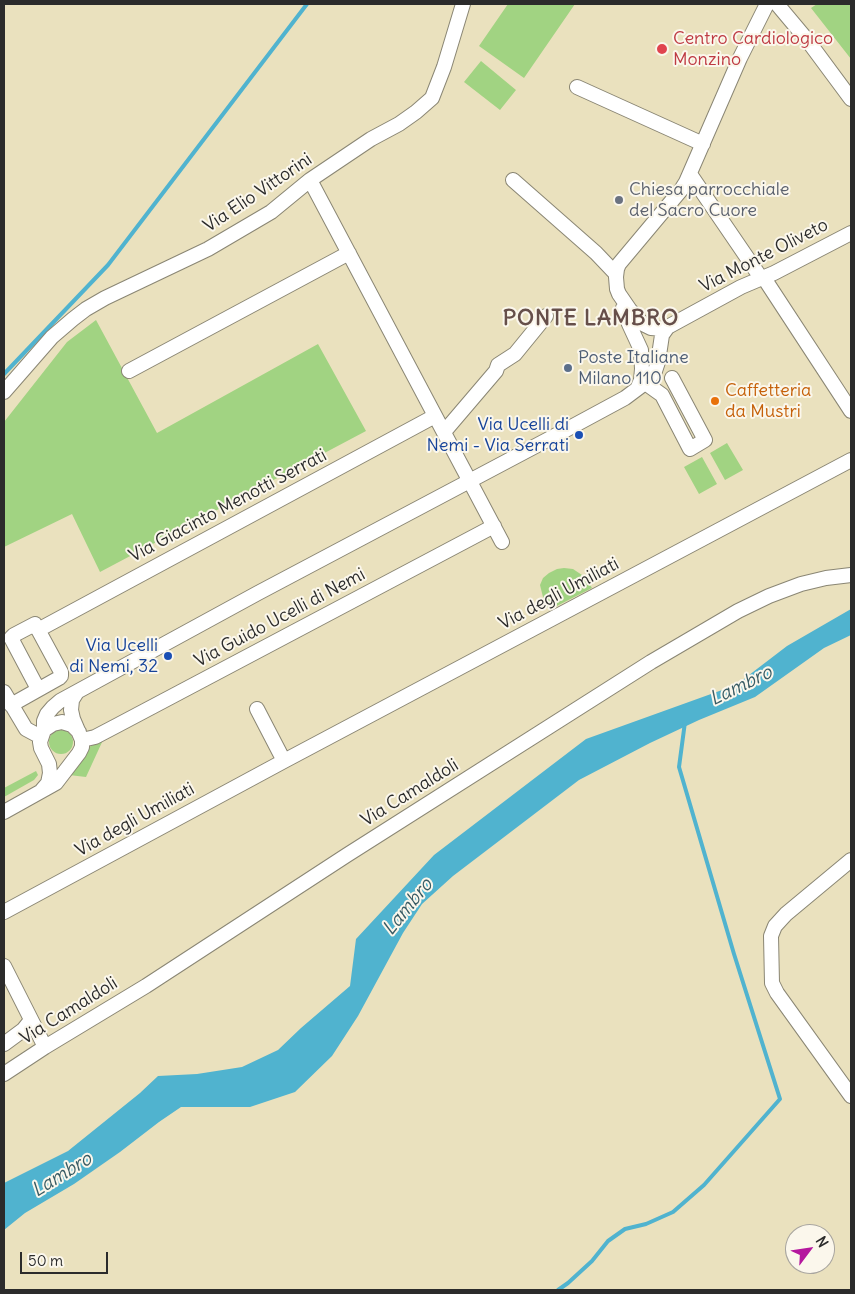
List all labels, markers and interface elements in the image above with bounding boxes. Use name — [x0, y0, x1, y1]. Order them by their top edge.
place label: Centro Cardiologico Monzino — [673, 28, 833, 70]
marker: Centro Cardiologico Monzino — [655, 42, 669, 56]
street label: Via Elio Vittorini — [200, 149, 316, 237]
place label: Chiesa parrocchiale del Sacro Cuore — [629, 179, 789, 222]
marker: Chiesa parrocchiale del Sacro Cuore — [613, 194, 625, 206]
street label: Via Monte Oliveto — [696, 214, 832, 298]
district label: PONTE LAMBRO — [501, 306, 681, 332]
place label: Poste Italiane Milano 110 — [578, 347, 689, 389]
marker: Poste Italiane Milano 110 — [562, 362, 574, 374]
place label: Caffetteria da Mustri — [725, 380, 811, 422]
marker: Caffetteria da Mustri — [709, 395, 721, 407]
place label: Via Ucelli di Nemi - Via Serrati — [426, 414, 569, 456]
marker: Via Ucelli di Nemi - Via Serrati — [573, 429, 585, 441]
street label: Via Giacinto Menotti Serrati — [126, 445, 330, 567]
street label: Via degli Umiliati — [495, 553, 623, 635]
street label: Via Guido Ucelli di Nemi — [191, 564, 369, 672]
place label: Via Ucelli di Nemi, 32 — [69, 635, 158, 678]
marker: Via Ucelli di Nemi, 32 — [162, 650, 174, 662]
water label: Lambro — [706, 661, 776, 711]
street label: Via Camaldoli — [357, 755, 463, 831]
street label: Via degli Umiliati — [72, 778, 198, 862]
water label: Lambro — [378, 874, 438, 940]
street label: Via Camaldoli — [16, 973, 122, 1049]
water label: Lambro — [28, 1148, 96, 1202]
north arrow — [785, 1224, 835, 1274]
text: N — [812, 1233, 832, 1251]
scale bar — [22, 1242, 110, 1274]
text: 50 m — [28, 1251, 63, 1270]

